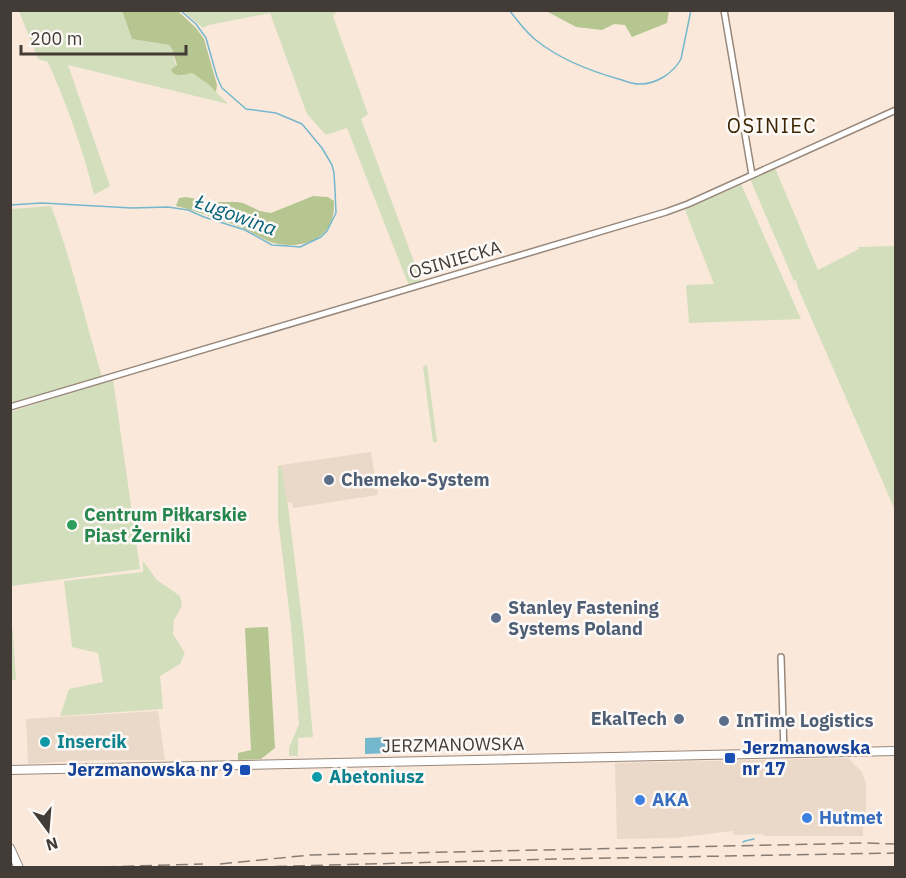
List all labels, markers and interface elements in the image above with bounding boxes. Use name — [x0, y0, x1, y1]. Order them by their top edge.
scale bar — [21, 18, 186, 56]
text: 200 m — [30, 27, 82, 50]
district label: OSINIEC — [727, 112, 817, 139]
water label: Ługowina — [191, 187, 281, 242]
street label: OSINIECKA — [406, 235, 504, 284]
place label: Chemeko-System — [341, 468, 490, 491]
marker: Chemeko-System — [322, 473, 336, 487]
place label: Centrum Piłkarskie Piast Żerniki — [84, 503, 247, 547]
marker: Centrum Piłkarskie Piast Żerniki — [65, 518, 79, 532]
place label: Stanley Fastening Systems Poland — [508, 596, 659, 640]
marker: Stanley Fastening Systems Poland — [489, 611, 503, 625]
place label: EkalTech — [591, 707, 667, 730]
place label: InTime Logistics — [736, 709, 874, 732]
marker: EkalTech — [672, 712, 686, 726]
marker: InTime Logistics — [717, 714, 731, 728]
place label: Insercik — [57, 730, 127, 753]
street label: JERZMANOWSKA — [381, 732, 525, 757]
marker: Insercik — [38, 735, 52, 749]
place label: Jerzmanowska nr 17 — [742, 736, 871, 780]
marker: Jerzmanowska nr 17 — [723, 751, 737, 765]
place label: Jerzmanowska nr 9 — [67, 758, 233, 781]
marker: Jerzmanowska nr 9 — [238, 763, 252, 777]
place label: Abetoniusz — [329, 765, 424, 788]
marker: Abetoniusz — [310, 770, 324, 784]
place label: AKA — [652, 788, 689, 811]
marker: AKA — [633, 793, 647, 807]
north arrow — [18, 800, 78, 860]
place label: Hutmet — [819, 806, 883, 829]
marker: Hutmet — [800, 811, 814, 825]
text: N — [44, 833, 60, 856]

